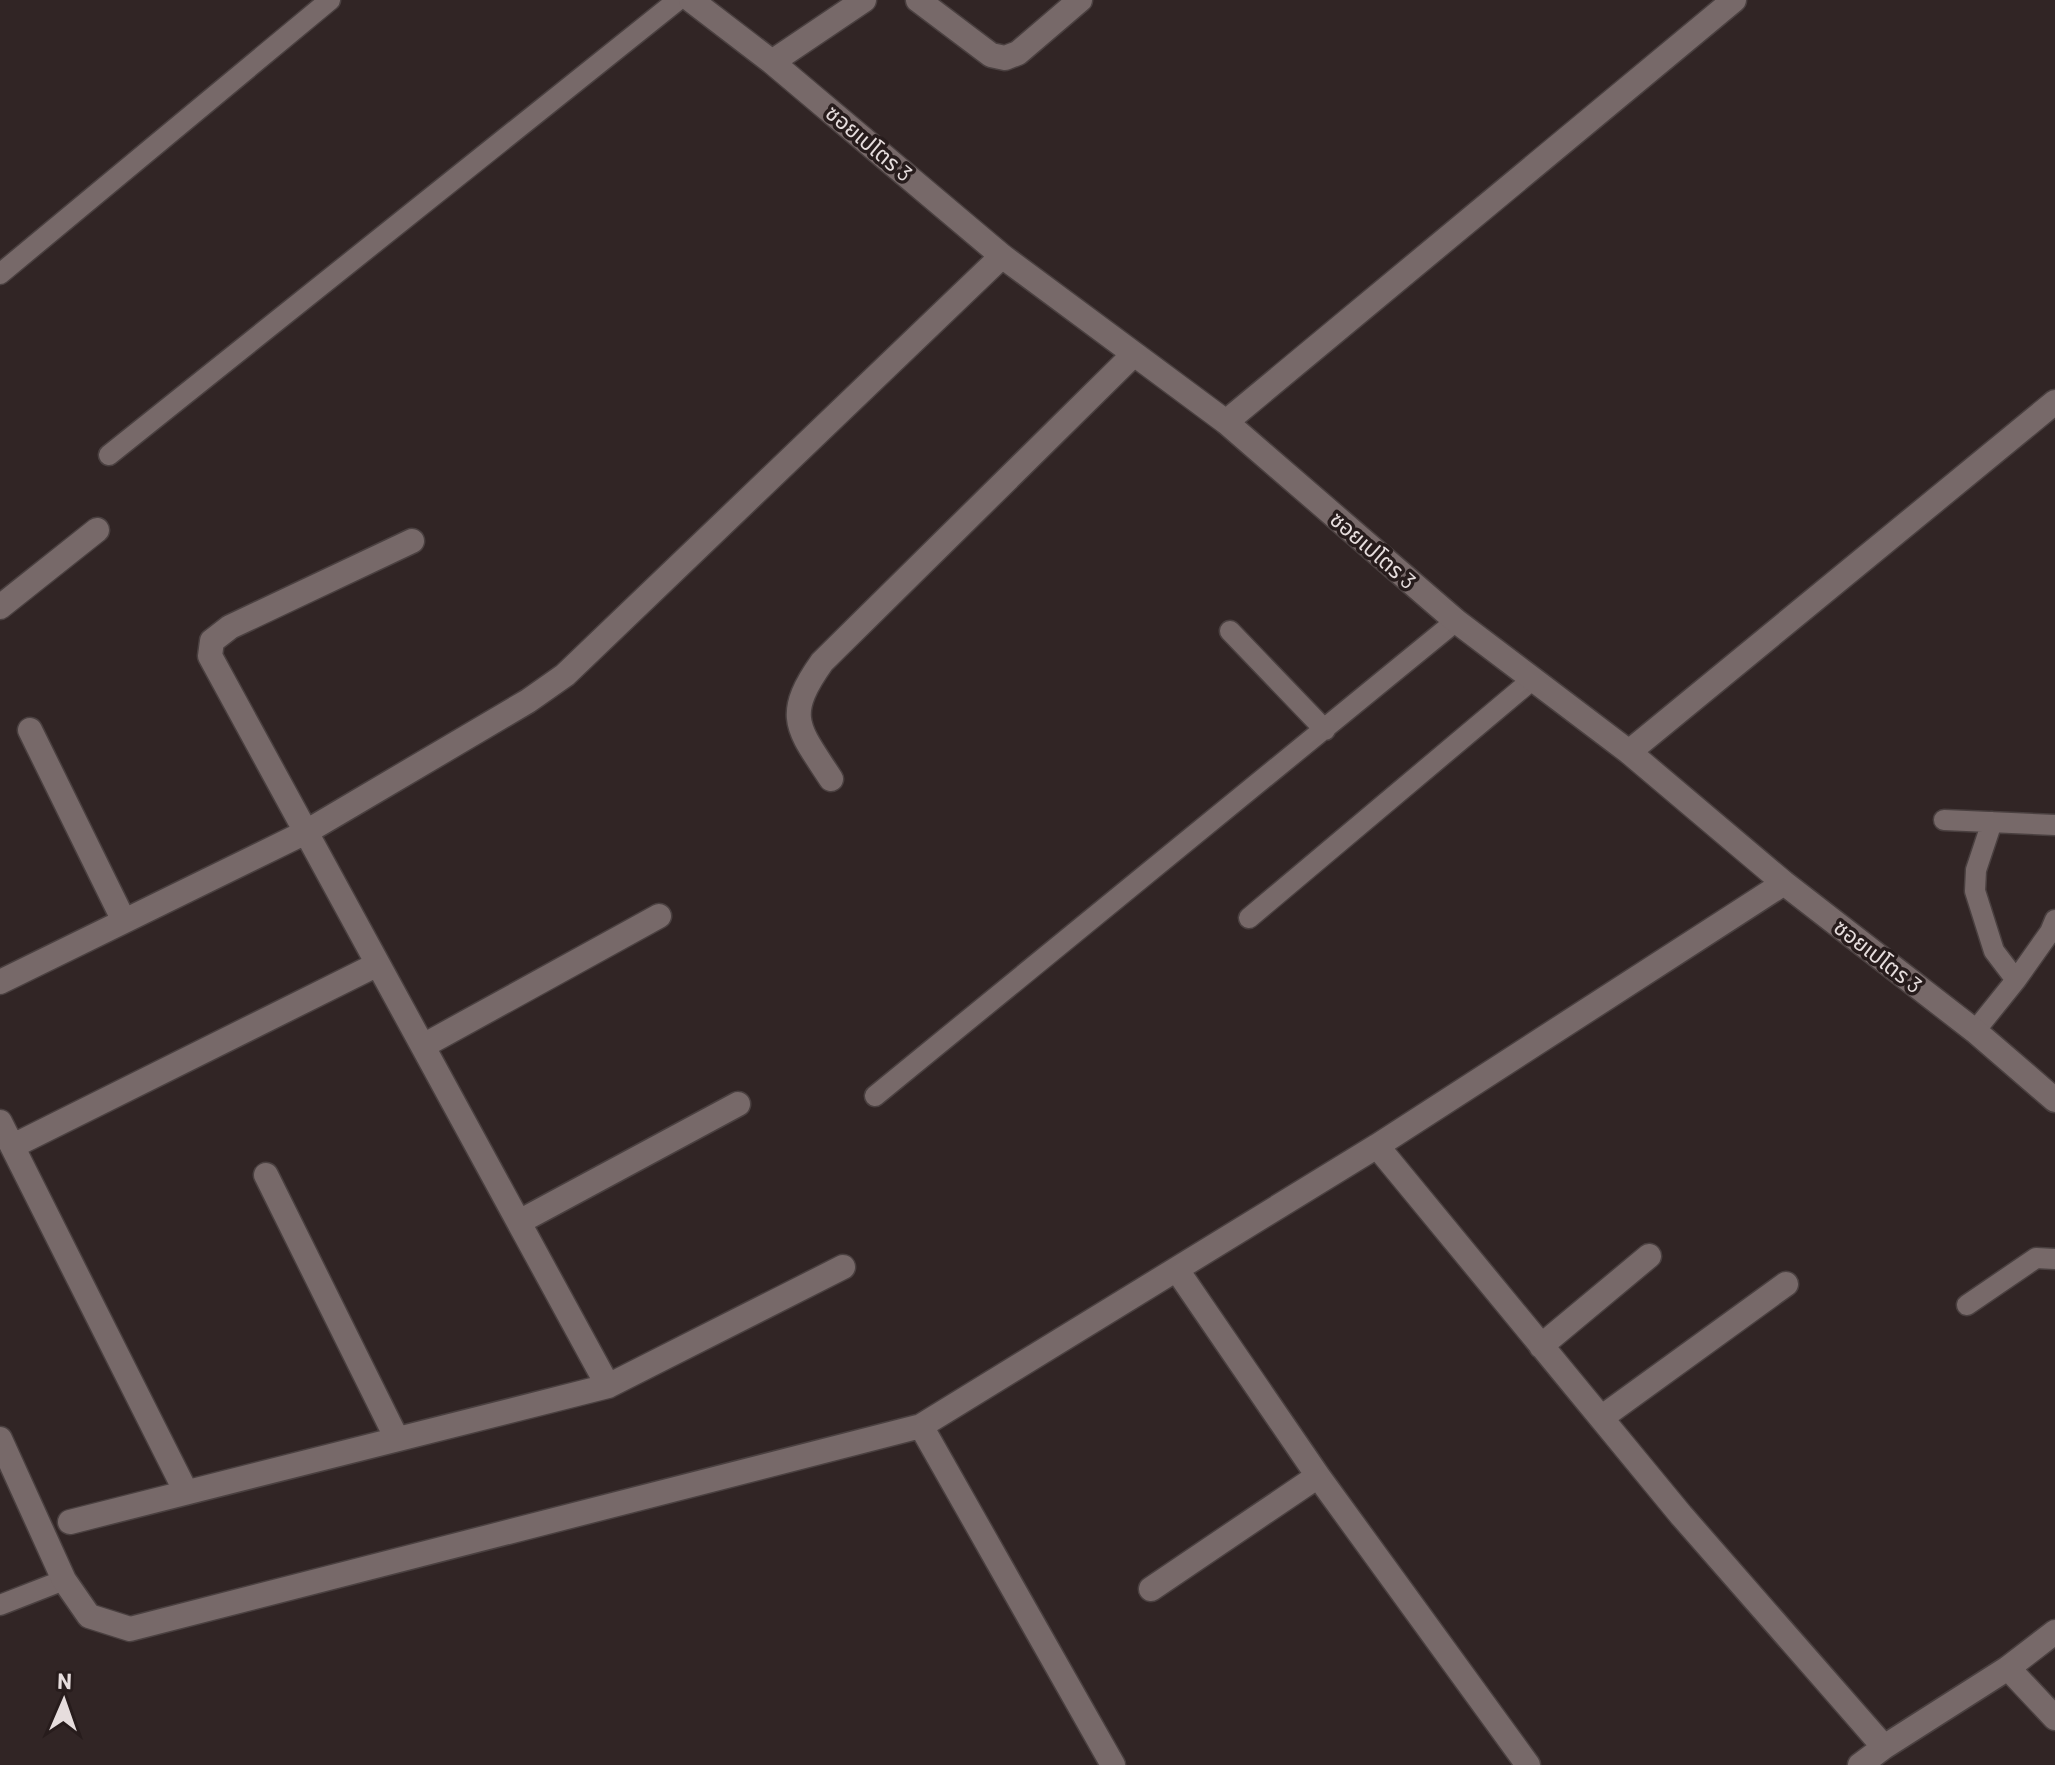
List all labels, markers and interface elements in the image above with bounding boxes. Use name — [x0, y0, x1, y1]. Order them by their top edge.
street label: ซอยเปโตร 3 — [821, 99, 918, 186]
street label: ซอยเปโตร 3 — [1326, 505, 1422, 593]
street label: ซอยเปโตร 3 — [1829, 913, 1928, 998]
north arrow — [24, 1661, 104, 1741]
text: N — [57, 1667, 73, 1693]

